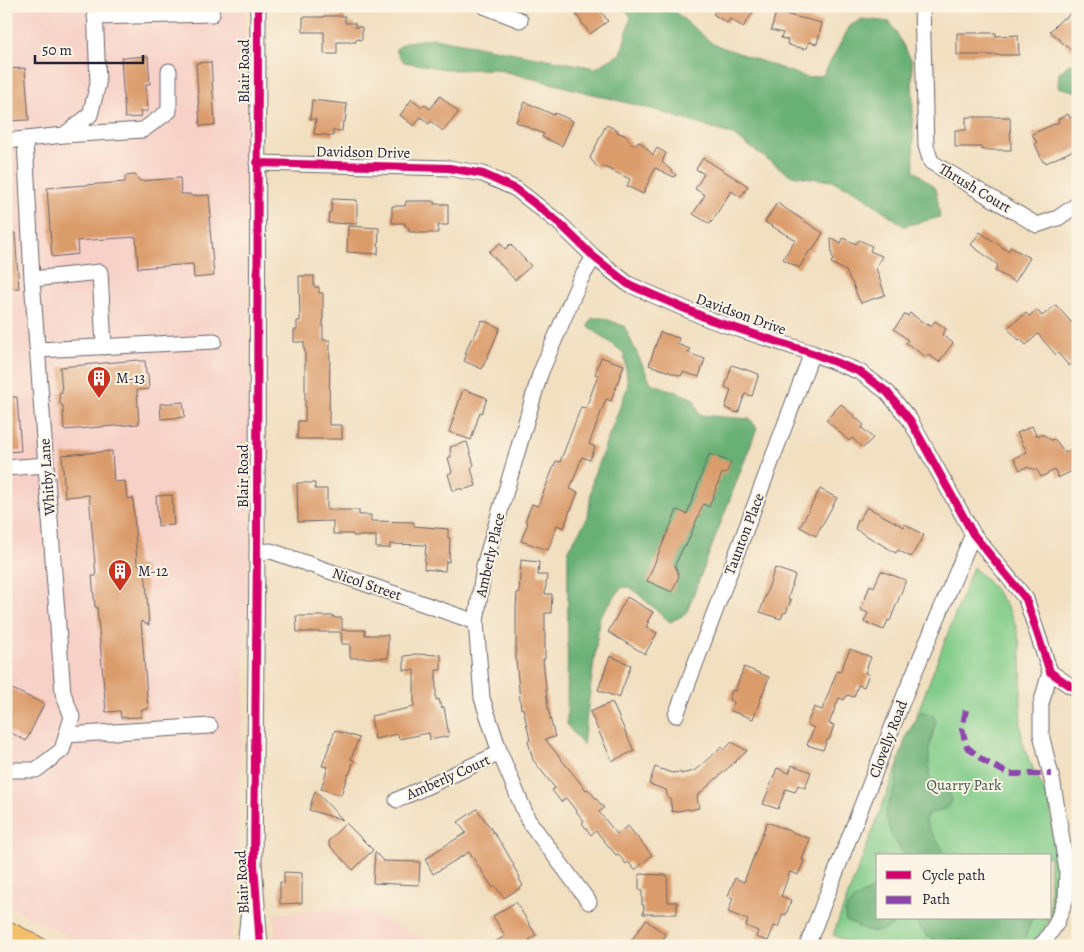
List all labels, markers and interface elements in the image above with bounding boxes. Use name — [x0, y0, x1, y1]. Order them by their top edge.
scale bar — [35, 32, 142, 64]
street label: Blair Road — [234, 38, 254, 103]
text: 50 m — [42, 40, 72, 60]
street label: Davidson Drive — [316, 141, 411, 163]
street label: Thrush Court — [935, 159, 1015, 217]
street label: Davidson Drive — [693, 288, 789, 340]
building icon: M-13 — [86, 365, 112, 399]
place label: M-13 — [116, 368, 145, 388]
street label: Whitby Lane — [34, 437, 60, 517]
street label: Blair Road — [233, 443, 253, 508]
street label: Taunton Place — [719, 490, 769, 578]
street label: Amberly Place — [470, 511, 509, 600]
building icon: M-12 — [107, 558, 133, 592]
place label: M-12 — [138, 561, 168, 581]
street label: Nicol Street — [330, 563, 404, 605]
street label: Clovelly Road — [864, 696, 912, 781]
street label: Amberly Court — [402, 750, 493, 805]
park label: Quarry Park — [926, 775, 1002, 795]
street label: Blair Road — [230, 849, 254, 914]
legend — [876, 854, 1052, 920]
text: Cycle path — [922, 865, 985, 885]
text: Path — [922, 889, 950, 909]

